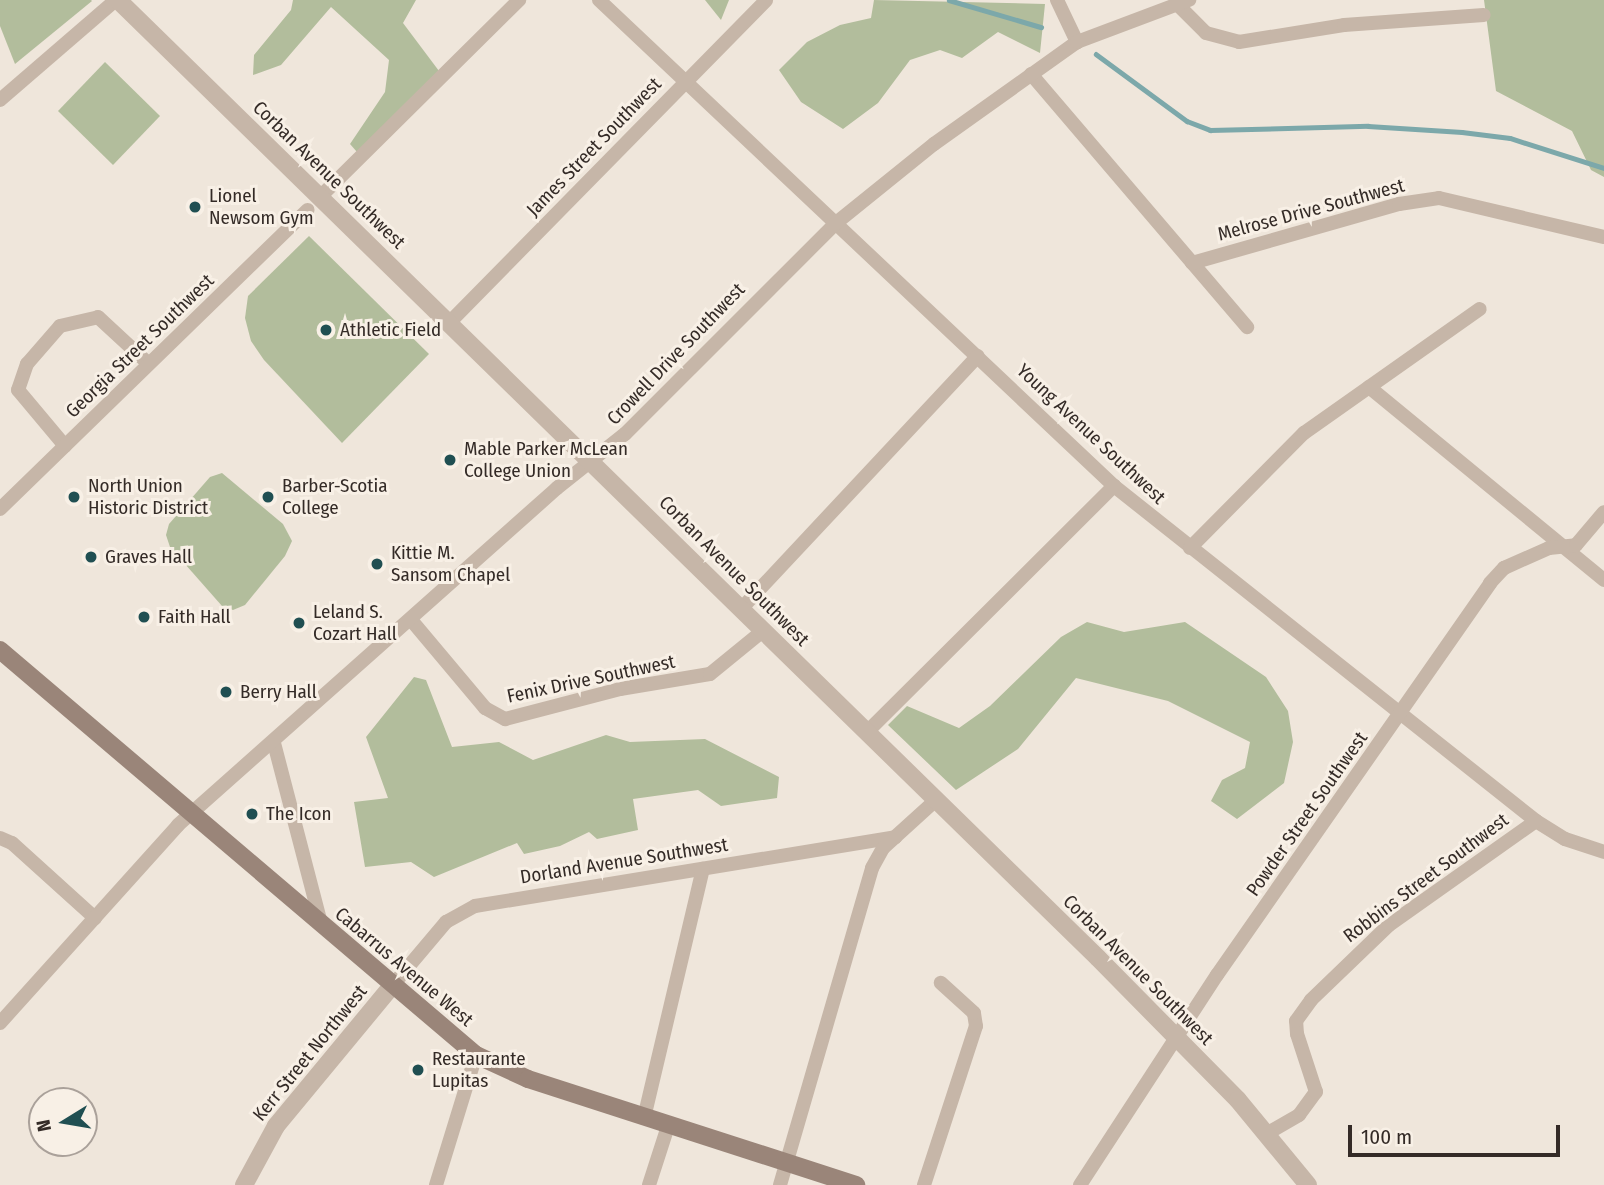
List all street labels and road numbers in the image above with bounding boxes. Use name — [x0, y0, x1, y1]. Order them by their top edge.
street label: James Street Southwest — [522, 73, 666, 221]
street label: Corban Avenue Southwest — [248, 96, 410, 254]
street label: Melrose Drive Southwest — [1215, 174, 1407, 246]
street label: Georgia Street Southwest — [61, 269, 219, 423]
street label: Crowell Drive Southwest — [602, 278, 750, 430]
street label: Young Avenue Southwest — [1012, 359, 1170, 509]
street label: Corban Avenue Southwest — [654, 491, 814, 651]
street label: Fenix Drive Southwest — [505, 650, 677, 708]
street label: Powder Street Southwest — [1242, 727, 1372, 901]
street label: Robbins Street Southwest — [1339, 809, 1513, 947]
street label: Dorland Avenue Southwest — [519, 833, 729, 889]
street label: Corban Avenue Southwest — [1058, 890, 1218, 1050]
street label: Cabarrus Avenue West — [330, 903, 478, 1031]
street label: Kerr Street Northwest — [248, 980, 372, 1126]

